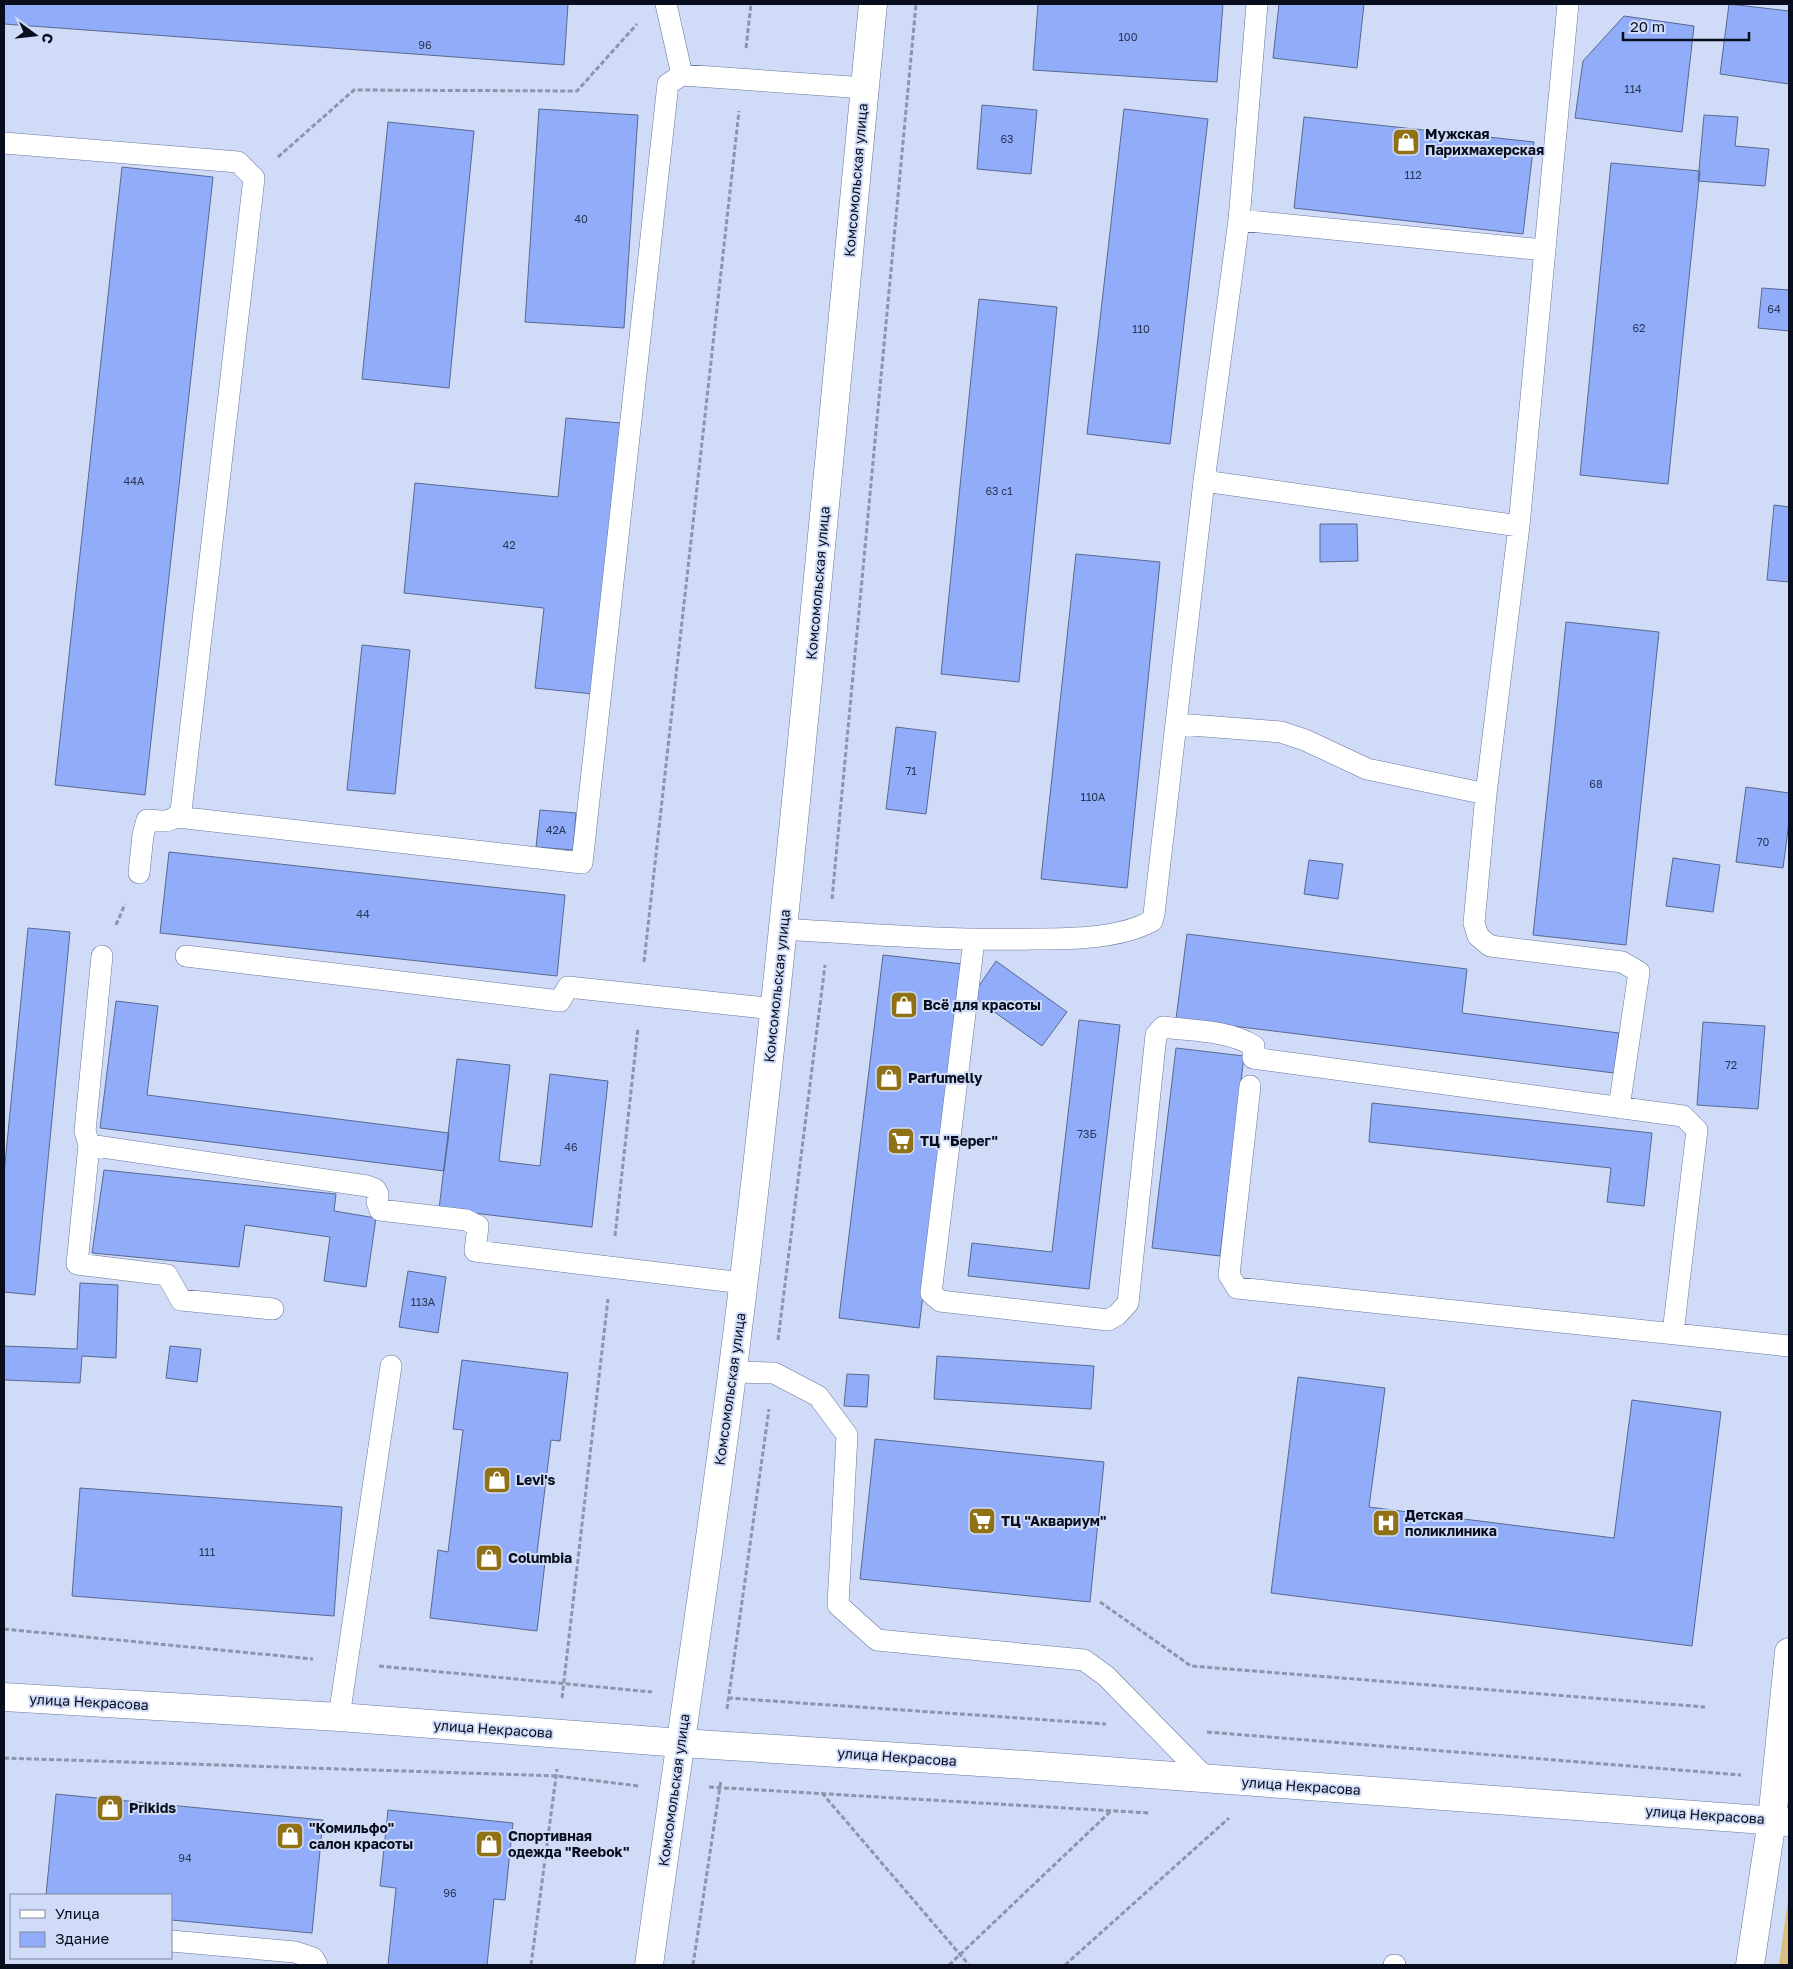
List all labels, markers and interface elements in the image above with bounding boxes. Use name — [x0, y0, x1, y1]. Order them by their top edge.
north arrow — [10, 10, 60, 60]
scale bar — [1623, 10, 1749, 42]
text: 20 m — [1630, 17, 1665, 35]
house number: 100 — [1119, 30, 1138, 43]
text: С — [39, 31, 58, 46]
house number: 96 — [418, 38, 432, 51]
house number: 114 — [1624, 82, 1642, 95]
street label: Комсомольская улица — [840, 103, 871, 257]
place label: Мужская Парихмахерская — [1425, 125, 1544, 158]
shop icon: Мужская Парихмахерская — [1391, 127, 1421, 157]
house number: 63 — [1000, 132, 1014, 145]
house number: 112 — [1404, 168, 1422, 181]
house number: 40 — [574, 212, 588, 225]
house number: 64 — [1767, 302, 1781, 315]
house number: 62 — [1632, 321, 1646, 334]
house number: 110 — [1132, 322, 1150, 335]
house number: 44А — [124, 474, 145, 487]
house number: 63 с1 — [985, 484, 1013, 497]
street label: Комсомольская улица — [802, 506, 833, 660]
house number: 42 — [502, 538, 516, 551]
house number: 71 — [905, 764, 917, 777]
house number: 68 — [1589, 777, 1603, 790]
house number: 110А — [1081, 790, 1106, 803]
house number: 42А — [546, 823, 567, 836]
house number: 70 — [1757, 835, 1770, 848]
house number: 44 — [356, 907, 370, 920]
street label: Комсомольская улица — [760, 908, 793, 1063]
shop icon: Всё для красоты — [889, 990, 919, 1020]
place label: Всё для красоты — [923, 996, 1041, 1013]
house number: 72 — [1725, 1058, 1737, 1071]
shop icon: Parfumelly — [874, 1063, 904, 1093]
place label: Parfumelly — [908, 1069, 983, 1086]
supermarket icon: ТЦ "Берег" — [886, 1126, 916, 1156]
house number: 73Б — [1077, 1127, 1097, 1140]
place label: ТЦ "Берег" — [920, 1132, 998, 1149]
house number: 46 — [564, 1140, 578, 1153]
house number: 113А — [411, 1295, 436, 1308]
street label: Комсомольская улица — [710, 1311, 749, 1466]
shop icon: Levi's — [482, 1465, 512, 1495]
place label: Levi's — [516, 1471, 556, 1488]
supermarket icon: ТЦ "Аквариум" — [967, 1506, 997, 1536]
place label: Детская поликлиника — [1405, 1506, 1497, 1539]
hospital icon: Детская поликлиника — [1371, 1508, 1401, 1538]
place label: ТЦ "Аквариум" — [1001, 1512, 1106, 1529]
shop icon: Columbia — [474, 1543, 504, 1573]
house number: 111 — [199, 1545, 215, 1558]
place label: Columbia — [508, 1549, 572, 1566]
street label: улица Некрасова — [29, 1690, 149, 1713]
street label: Комсомольская улица — [654, 1712, 693, 1867]
street label: улица Некрасова — [433, 1716, 553, 1741]
street label: улица Некрасова — [837, 1744, 957, 1769]
street label: улица Некрасова — [1241, 1773, 1361, 1798]
shop icon: Prikids — [95, 1793, 125, 1823]
place label: Prikids — [129, 1799, 176, 1816]
street label: улица Некрасова — [1645, 1802, 1765, 1827]
place label: "Комильфо" салон красоты — [309, 1819, 413, 1852]
shop icon: "Комильфо" салон красоты — [275, 1821, 305, 1851]
place label: Спортивная одежда "Reebok" — [508, 1827, 629, 1860]
shop icon: Спортивная одежда "Reebok" — [474, 1829, 504, 1859]
house number: 94 — [178, 1851, 192, 1864]
house number: 96 — [443, 1886, 457, 1899]
legend — [10, 1894, 172, 1959]
text: Улица — [55, 1904, 100, 1922]
text: Здание — [55, 1929, 109, 1947]

